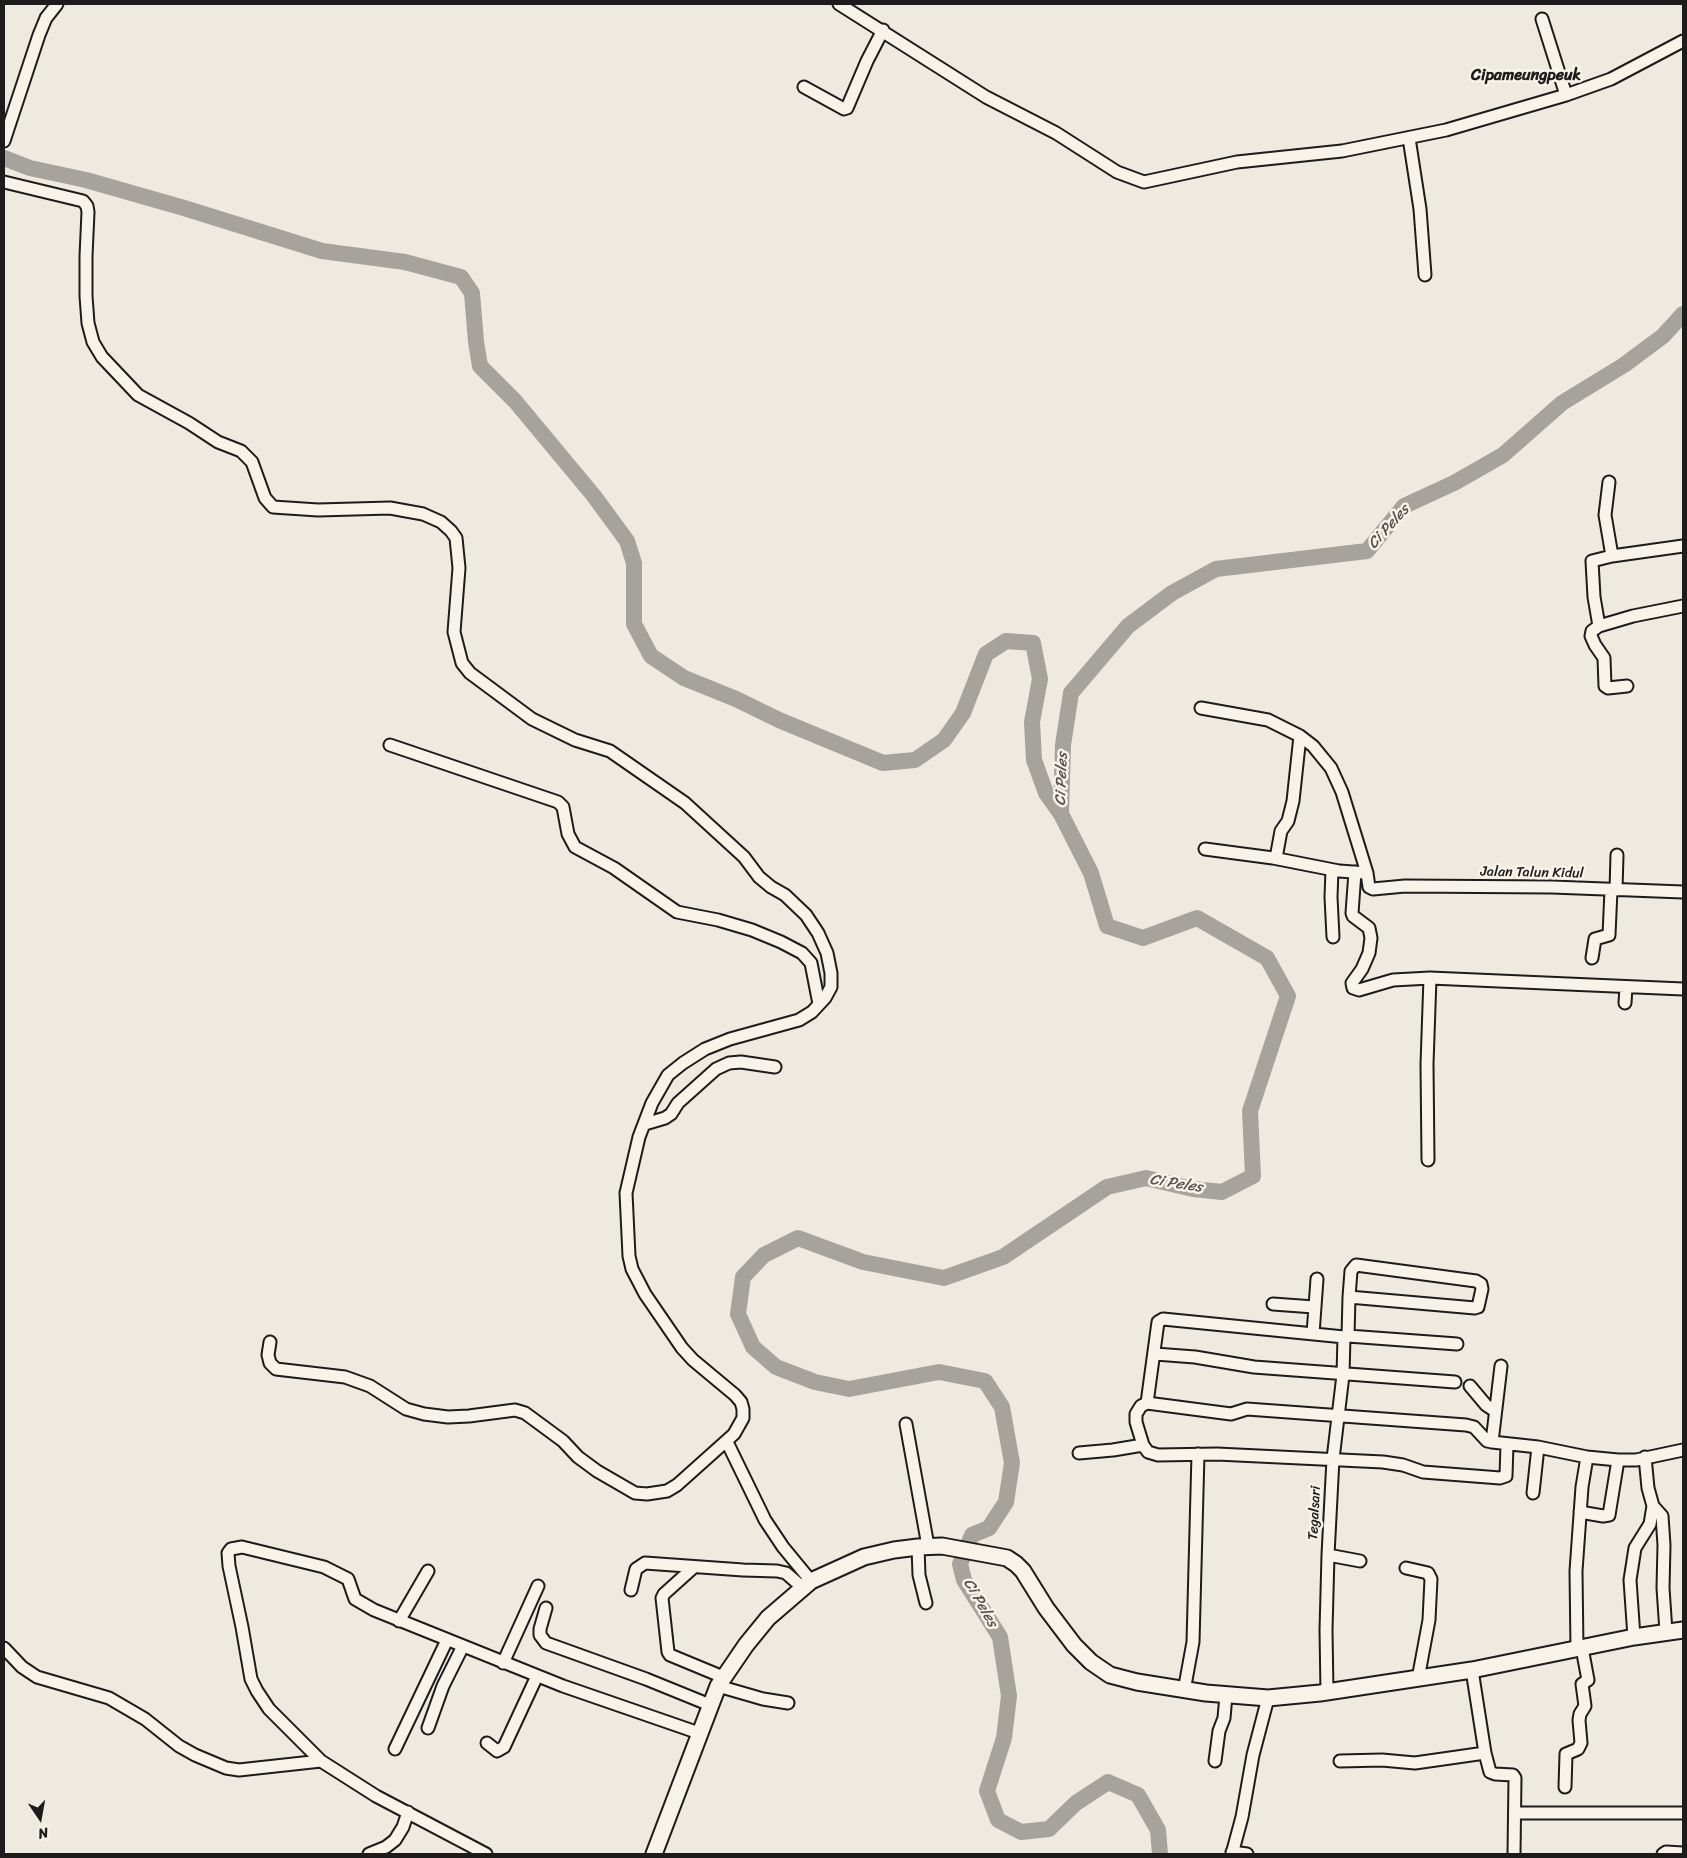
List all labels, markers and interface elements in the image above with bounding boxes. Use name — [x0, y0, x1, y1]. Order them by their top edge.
district label: Cipameungpeuk — [1471, 66, 1581, 86]
water label: Ci Peles — [1365, 501, 1413, 553]
water label: Ci Peles — [1052, 752, 1072, 806]
street label: Jalan Talun Kidul — [1480, 864, 1584, 882]
water label: Ci Peles — [1148, 1171, 1204, 1197]
street label: Tegalsari — [1305, 1486, 1325, 1540]
water label: Ci Peles — [959, 1576, 1001, 1630]
north arrow — [15, 1793, 65, 1843]
text: N — [36, 1820, 51, 1846]

